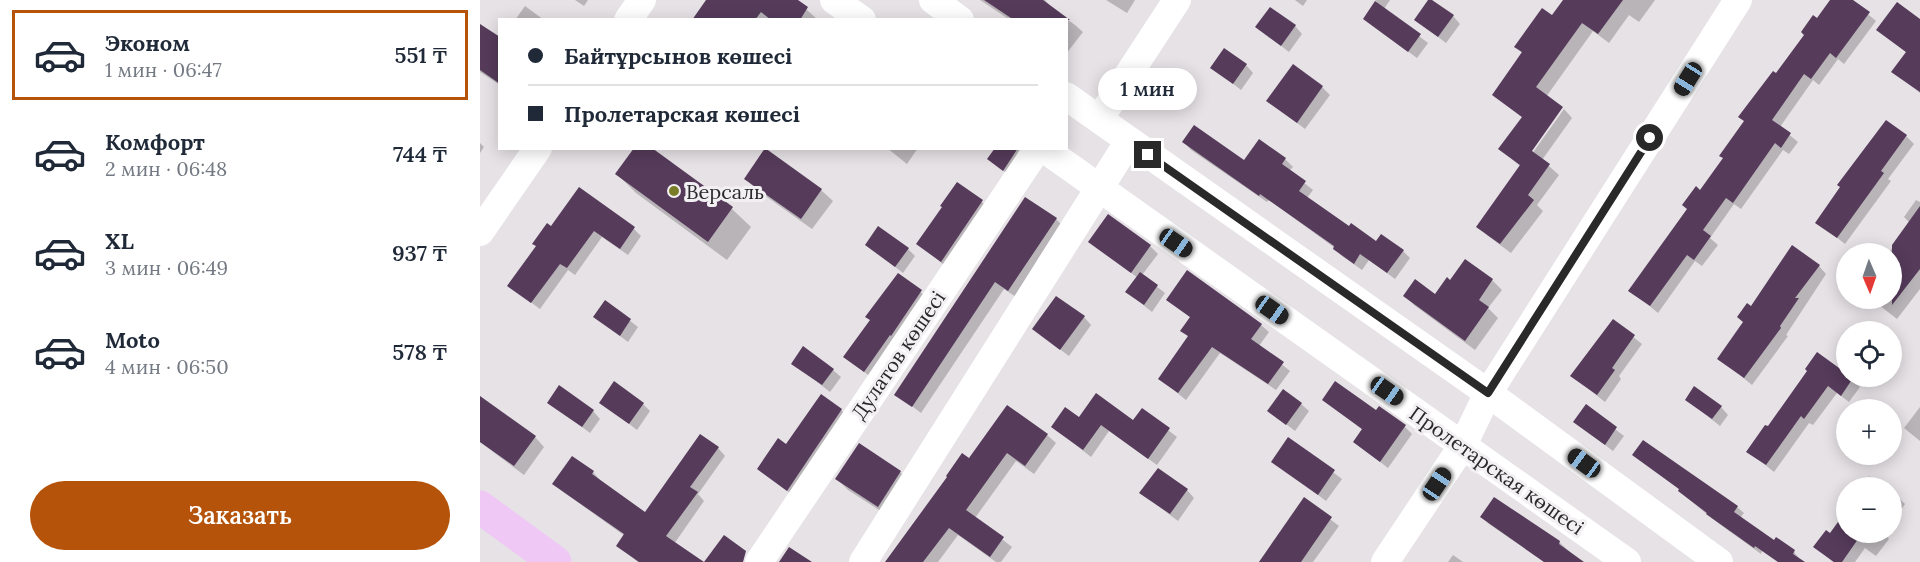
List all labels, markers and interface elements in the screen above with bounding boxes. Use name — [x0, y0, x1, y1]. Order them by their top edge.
icon: car — [33, 28, 87, 82]
text: Эконом — [105, 29, 190, 57]
text: 551 ₸ — [395, 41, 447, 69]
text: Байтұрсынов көшесі — [564, 42, 792, 70]
text: 1 мин · 06:47 — [105, 57, 222, 82]
car — [1671, 59, 1705, 99]
callout: 1 мин — [1098, 68, 1198, 110]
text: 1 мин — [1120, 76, 1175, 101]
text: Пролетарская көшесі — [564, 100, 800, 128]
route start — [1636, 124, 1663, 151]
icon: car — [33, 127, 87, 181]
text: Комфорт — [105, 128, 205, 156]
text: 744 ₸ — [393, 140, 447, 168]
route end — [1134, 141, 1161, 168]
text: 2 мин · 06:48 — [105, 156, 227, 181]
place label: Версаль — [686, 179, 764, 204]
marker: Версаль — [667, 184, 681, 198]
car — [1156, 225, 1196, 261]
icon: car — [33, 226, 87, 280]
text: XL — [105, 227, 134, 255]
text: 937 ₸ — [392, 239, 447, 267]
north arrow — [1836, 243, 1902, 309]
map controls — [1836, 243, 1902, 543]
text: 3 мин · 06:49 — [105, 255, 228, 280]
street label: Дулатов көшесі — [846, 286, 950, 424]
car — [1252, 292, 1292, 328]
button: locate — [1836, 321, 1902, 387]
icon: car — [33, 325, 87, 379]
text: Moto — [105, 326, 160, 354]
text: 578 ₸ — [392, 338, 447, 366]
text: 4 мин · 06:50 — [105, 354, 229, 379]
car — [1367, 373, 1407, 409]
button: + — [1836, 399, 1902, 465]
street label: Пролетарская көшесі — [1405, 400, 1589, 540]
car — [1564, 445, 1604, 481]
car — [1419, 464, 1455, 504]
button: − — [1836, 477, 1902, 543]
button: Заказать — [30, 481, 450, 550]

